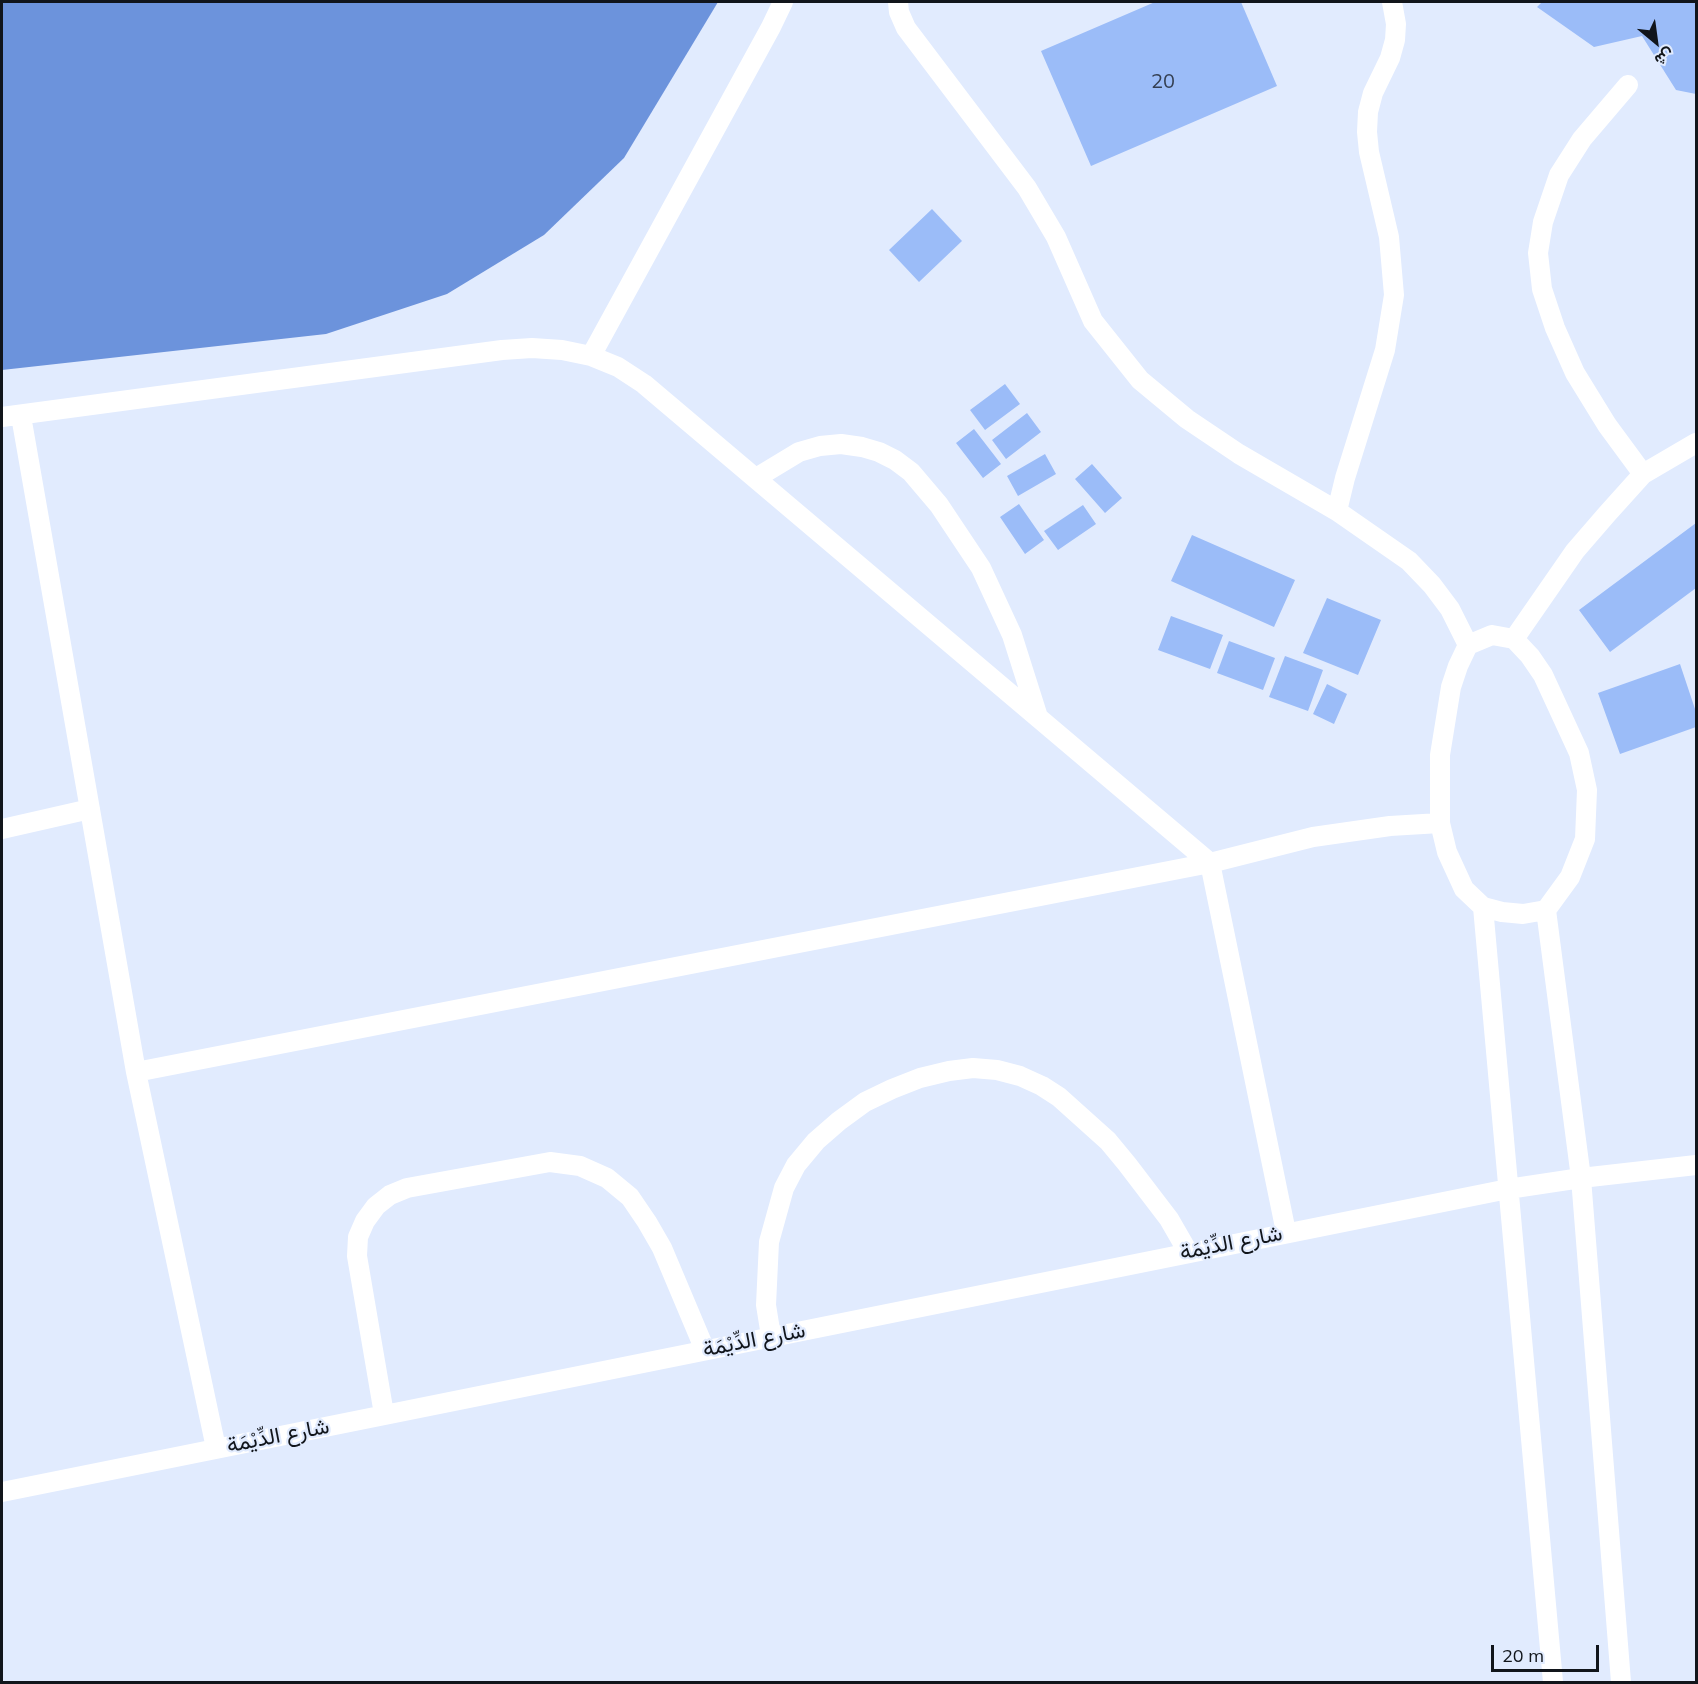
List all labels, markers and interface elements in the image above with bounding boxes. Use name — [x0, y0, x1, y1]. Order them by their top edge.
north arrow — [1626, 12, 1686, 72]
text: ش — [1651, 44, 1678, 71]
house number: 20 — [1151, 70, 1175, 94]
street label: شارع الدِّيْمَة — [1177, 1220, 1285, 1266]
street label: شارع الدِّيْمَة — [700, 1317, 808, 1363]
street label: شارع الدِّيْمَة — [224, 1413, 332, 1459]
scale bar — [1494, 1633, 1602, 1671]
text: 20 m — [1502, 1644, 1544, 1667]

